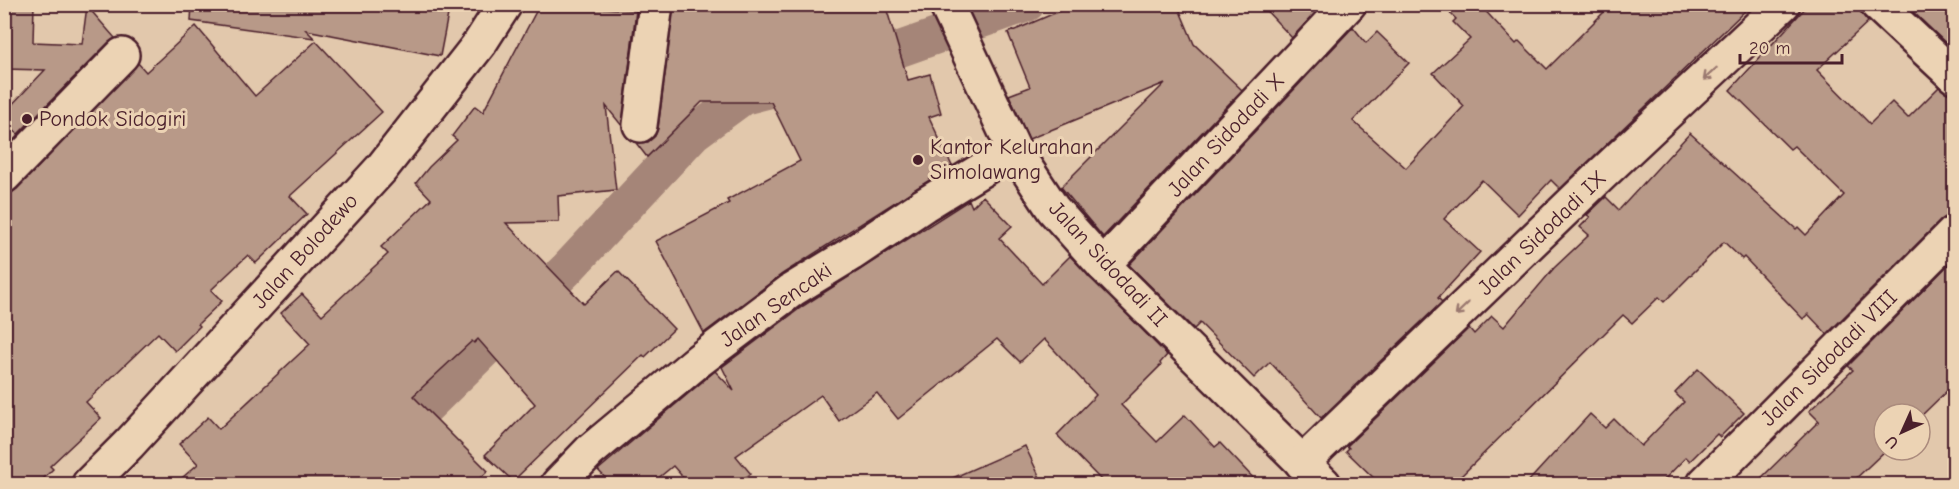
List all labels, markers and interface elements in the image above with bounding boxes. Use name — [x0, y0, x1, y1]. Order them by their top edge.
scale bar — [1740, 27, 1842, 65]
text: 20 m — [1749, 38, 1790, 59]
one-way arrow — [1703, 66, 1718, 81]
street label: Jalan Sidodadi X — [1162, 68, 1290, 202]
place label: Pondok Sidogiri — [39, 106, 186, 132]
marker: Pondok Sidogiri — [20, 112, 34, 126]
place label: Kantor Kelurahan Simolawang — [930, 134, 1094, 185]
marker: Kantor Kelurahan Simolawang — [911, 153, 925, 167]
street label: Jalan Sidodadi IX — [1472, 165, 1612, 301]
street label: Jalan Bolodewo — [247, 188, 363, 314]
street label: Jalan Sidodadi II — [1043, 196, 1173, 332]
street label: Jalan Sencaki — [715, 257, 837, 353]
street label: Jalan Sidodadi VIII — [1755, 284, 1903, 432]
one-way arrow — [1455, 302, 1470, 316]
north arrow — [1872, 402, 1932, 462]
text: U — [1882, 432, 1902, 452]

